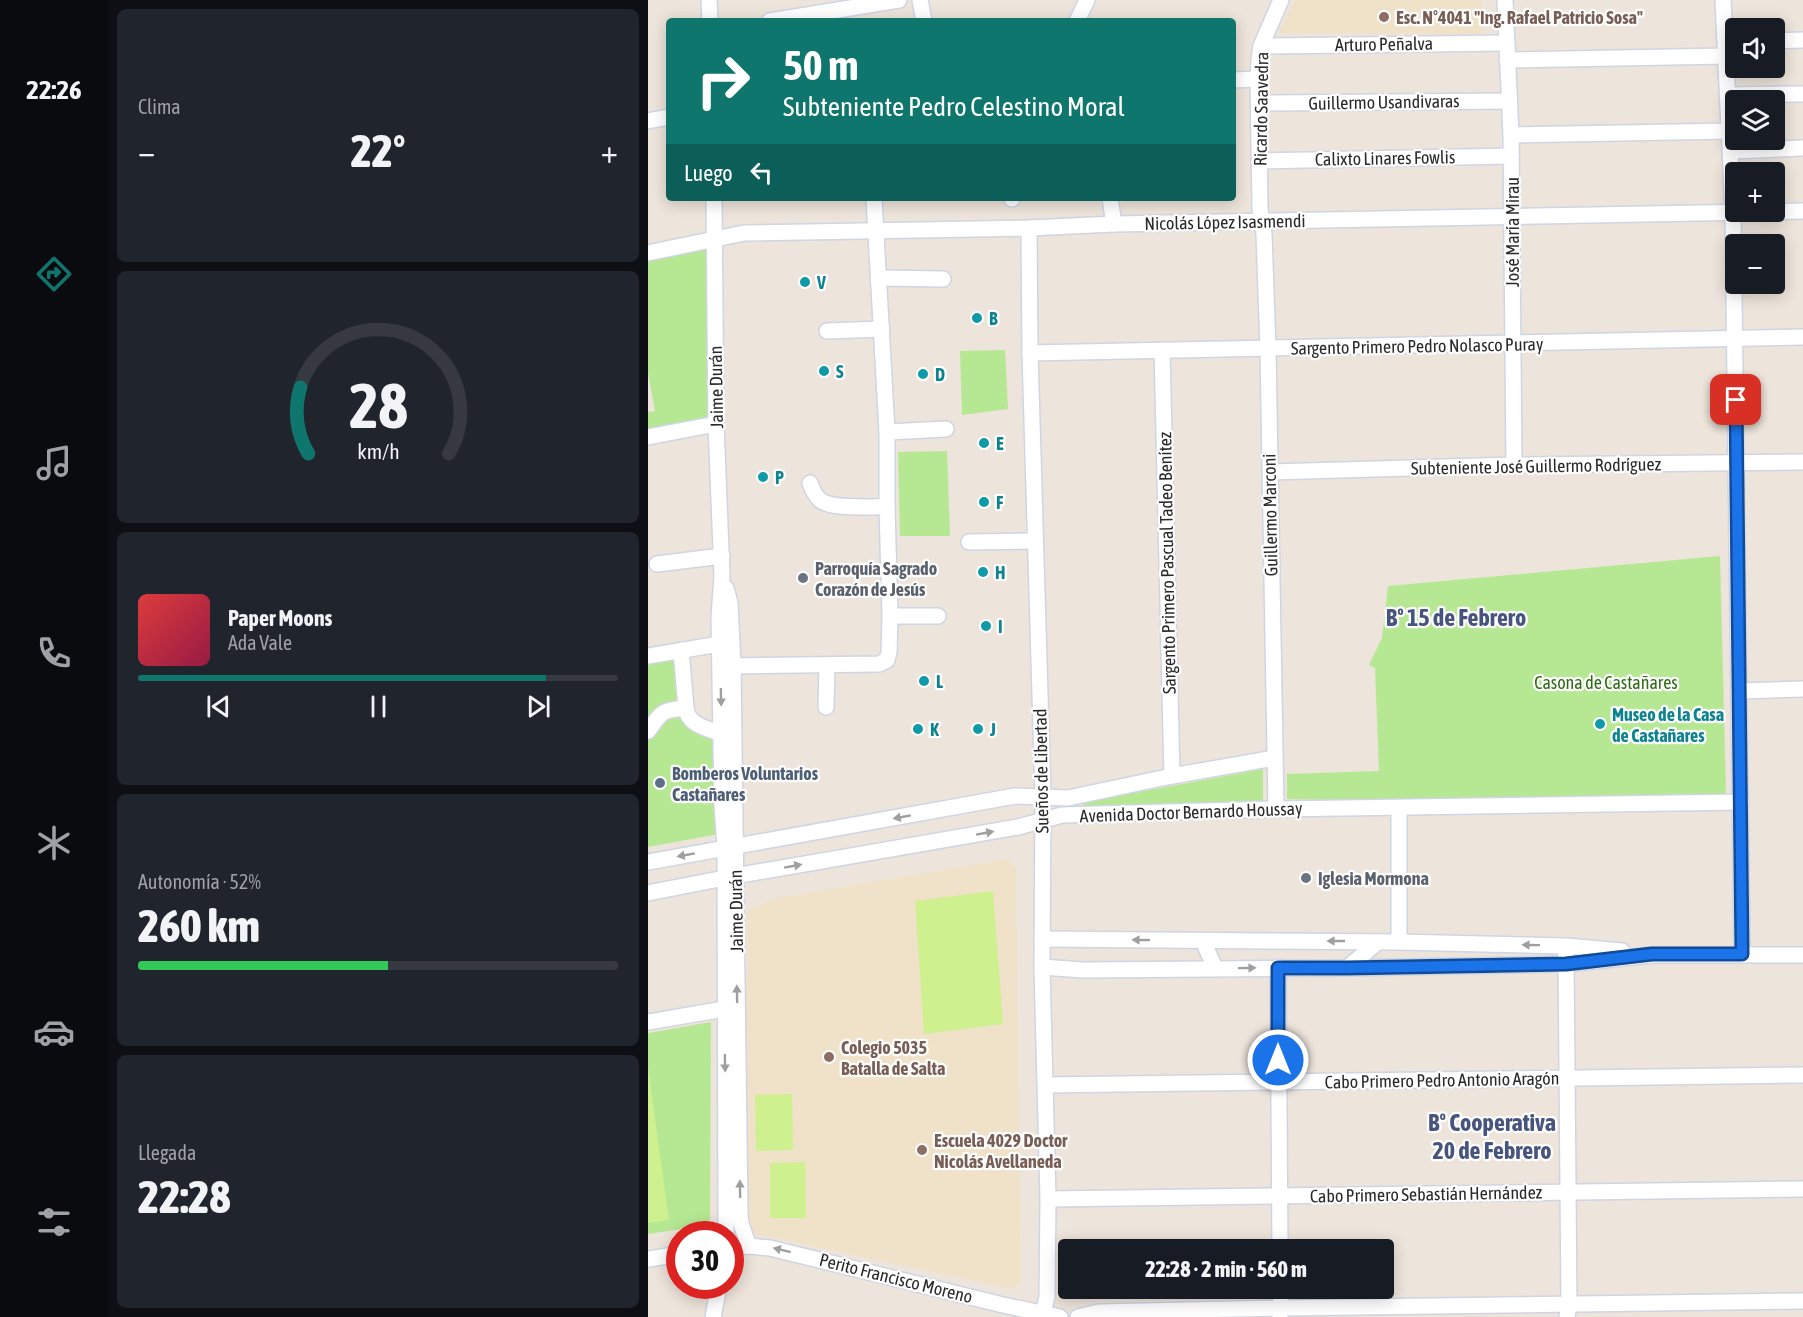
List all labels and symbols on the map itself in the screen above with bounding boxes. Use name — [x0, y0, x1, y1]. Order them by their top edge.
place label: Esc. N°4041 "Ing. Rafael Patricio Sosa" — [1396, 7, 1643, 28]
marker: Esc. N°4041 "Ing. Rafael Patricio Sosa" — [1377, 10, 1391, 24]
street label: Arturo Peñalva — [1335, 33, 1433, 55]
street label: Ricardo Saavedra — [1250, 52, 1272, 166]
street label: Guillermo Usandivaras — [1308, 90, 1460, 114]
street label: Calixto Linares Fowlis — [1315, 146, 1455, 170]
street label: José María Mirau — [1502, 177, 1523, 287]
street label: Nicolás López Isasmendi — [1144, 210, 1306, 234]
place label: V — [816, 272, 826, 293]
marker: V — [798, 275, 812, 289]
place label: B — [989, 308, 998, 329]
marker: B — [970, 311, 984, 325]
street label: Sargento Primero Pedro Nolasco Puray — [1291, 333, 1543, 359]
street label: Jaime Durán — [705, 345, 727, 429]
place label: S — [836, 361, 844, 382]
marker: S — [817, 364, 831, 378]
place label: D — [935, 364, 945, 385]
marker: D — [916, 367, 930, 381]
pin — [1710, 374, 1761, 425]
street label: Sargento Primero Pascual Tadeo Benítez — [1154, 431, 1180, 694]
place label: E — [996, 433, 1004, 454]
marker: E — [977, 436, 991, 450]
street label: Guillermo Marconi — [1258, 453, 1282, 577]
street label: Subteniente José Guillermo Rodríguez — [1411, 453, 1662, 479]
place label: P — [775, 467, 784, 488]
marker: P — [756, 470, 770, 484]
place label: F — [996, 492, 1003, 513]
marker: F — [977, 495, 991, 509]
place label: Parroquía Sagrado Corazón de Jesús — [815, 558, 937, 600]
place label: H — [995, 562, 1005, 583]
marker: H — [976, 565, 990, 579]
marker: Parroquía Sagrado Corazón de Jesús — [796, 571, 810, 585]
district label: Bº 15 de Febrero — [1386, 604, 1526, 631]
place label: I — [998, 616, 1003, 637]
marker: I — [979, 619, 993, 633]
place label: L — [936, 671, 943, 692]
park label: Casona de Castañares — [1534, 672, 1678, 693]
marker: L — [917, 674, 931, 688]
one-way arrow — [716, 688, 725, 707]
place label: Museo de la Casa de Castañares — [1612, 704, 1724, 746]
street label: Sueños de Libertad — [1029, 709, 1053, 833]
marker: Museo de la Casa de Castañares — [1593, 717, 1607, 731]
place label: K — [930, 719, 939, 740]
place label: J — [989, 719, 996, 740]
marker: K — [911, 722, 925, 736]
marker: J — [971, 722, 985, 736]
place label: Bomberos Voluntarios Castañares — [672, 763, 819, 805]
marker: Bomberos Voluntarios Castañares — [653, 776, 667, 790]
street label: Avenida Doctor Bernardo Houssay — [1079, 798, 1303, 826]
one-way arrow — [893, 812, 912, 821]
one-way arrow — [976, 828, 995, 837]
one-way arrow — [677, 851, 696, 860]
one-way arrow — [784, 861, 803, 870]
place label: Iglesia Mormona — [1318, 868, 1429, 889]
street label: Jaime Durán — [725, 869, 747, 953]
marker: Iglesia Mormona — [1299, 871, 1313, 885]
one-way arrow — [1131, 935, 1150, 945]
one-way arrow — [1326, 937, 1345, 946]
one-way arrow — [1521, 940, 1540, 950]
one-way arrow — [1238, 963, 1257, 973]
one-way arrow — [732, 985, 742, 1004]
position arrow — [1246, 1028, 1310, 1092]
place label: Colegio 5035 Batalla de Salta — [841, 1037, 945, 1079]
marker: Colegio 5035 Batalla de Salta — [822, 1050, 836, 1064]
one-way arrow — [720, 1053, 729, 1072]
street label: Cabo Primero Pedro Antonio Aragón — [1325, 1067, 1559, 1093]
district label: Bº Cooperativa 20 de Febrero — [1428, 1109, 1556, 1164]
place label: Escuela 4029 Doctor Nicolás Avellaneda — [934, 1130, 1068, 1172]
marker: Escuela 4029 Doctor Nicolás Avellaneda — [915, 1143, 929, 1157]
one-way arrow — [735, 1180, 745, 1199]
street label: Cabo Primero Sebastián Hernández — [1310, 1181, 1543, 1207]
speed limit sign: 30 — [666, 1221, 744, 1299]
one-way arrow — [773, 1245, 791, 1255]
street label: Perito Francisco Moreno — [817, 1249, 975, 1307]

